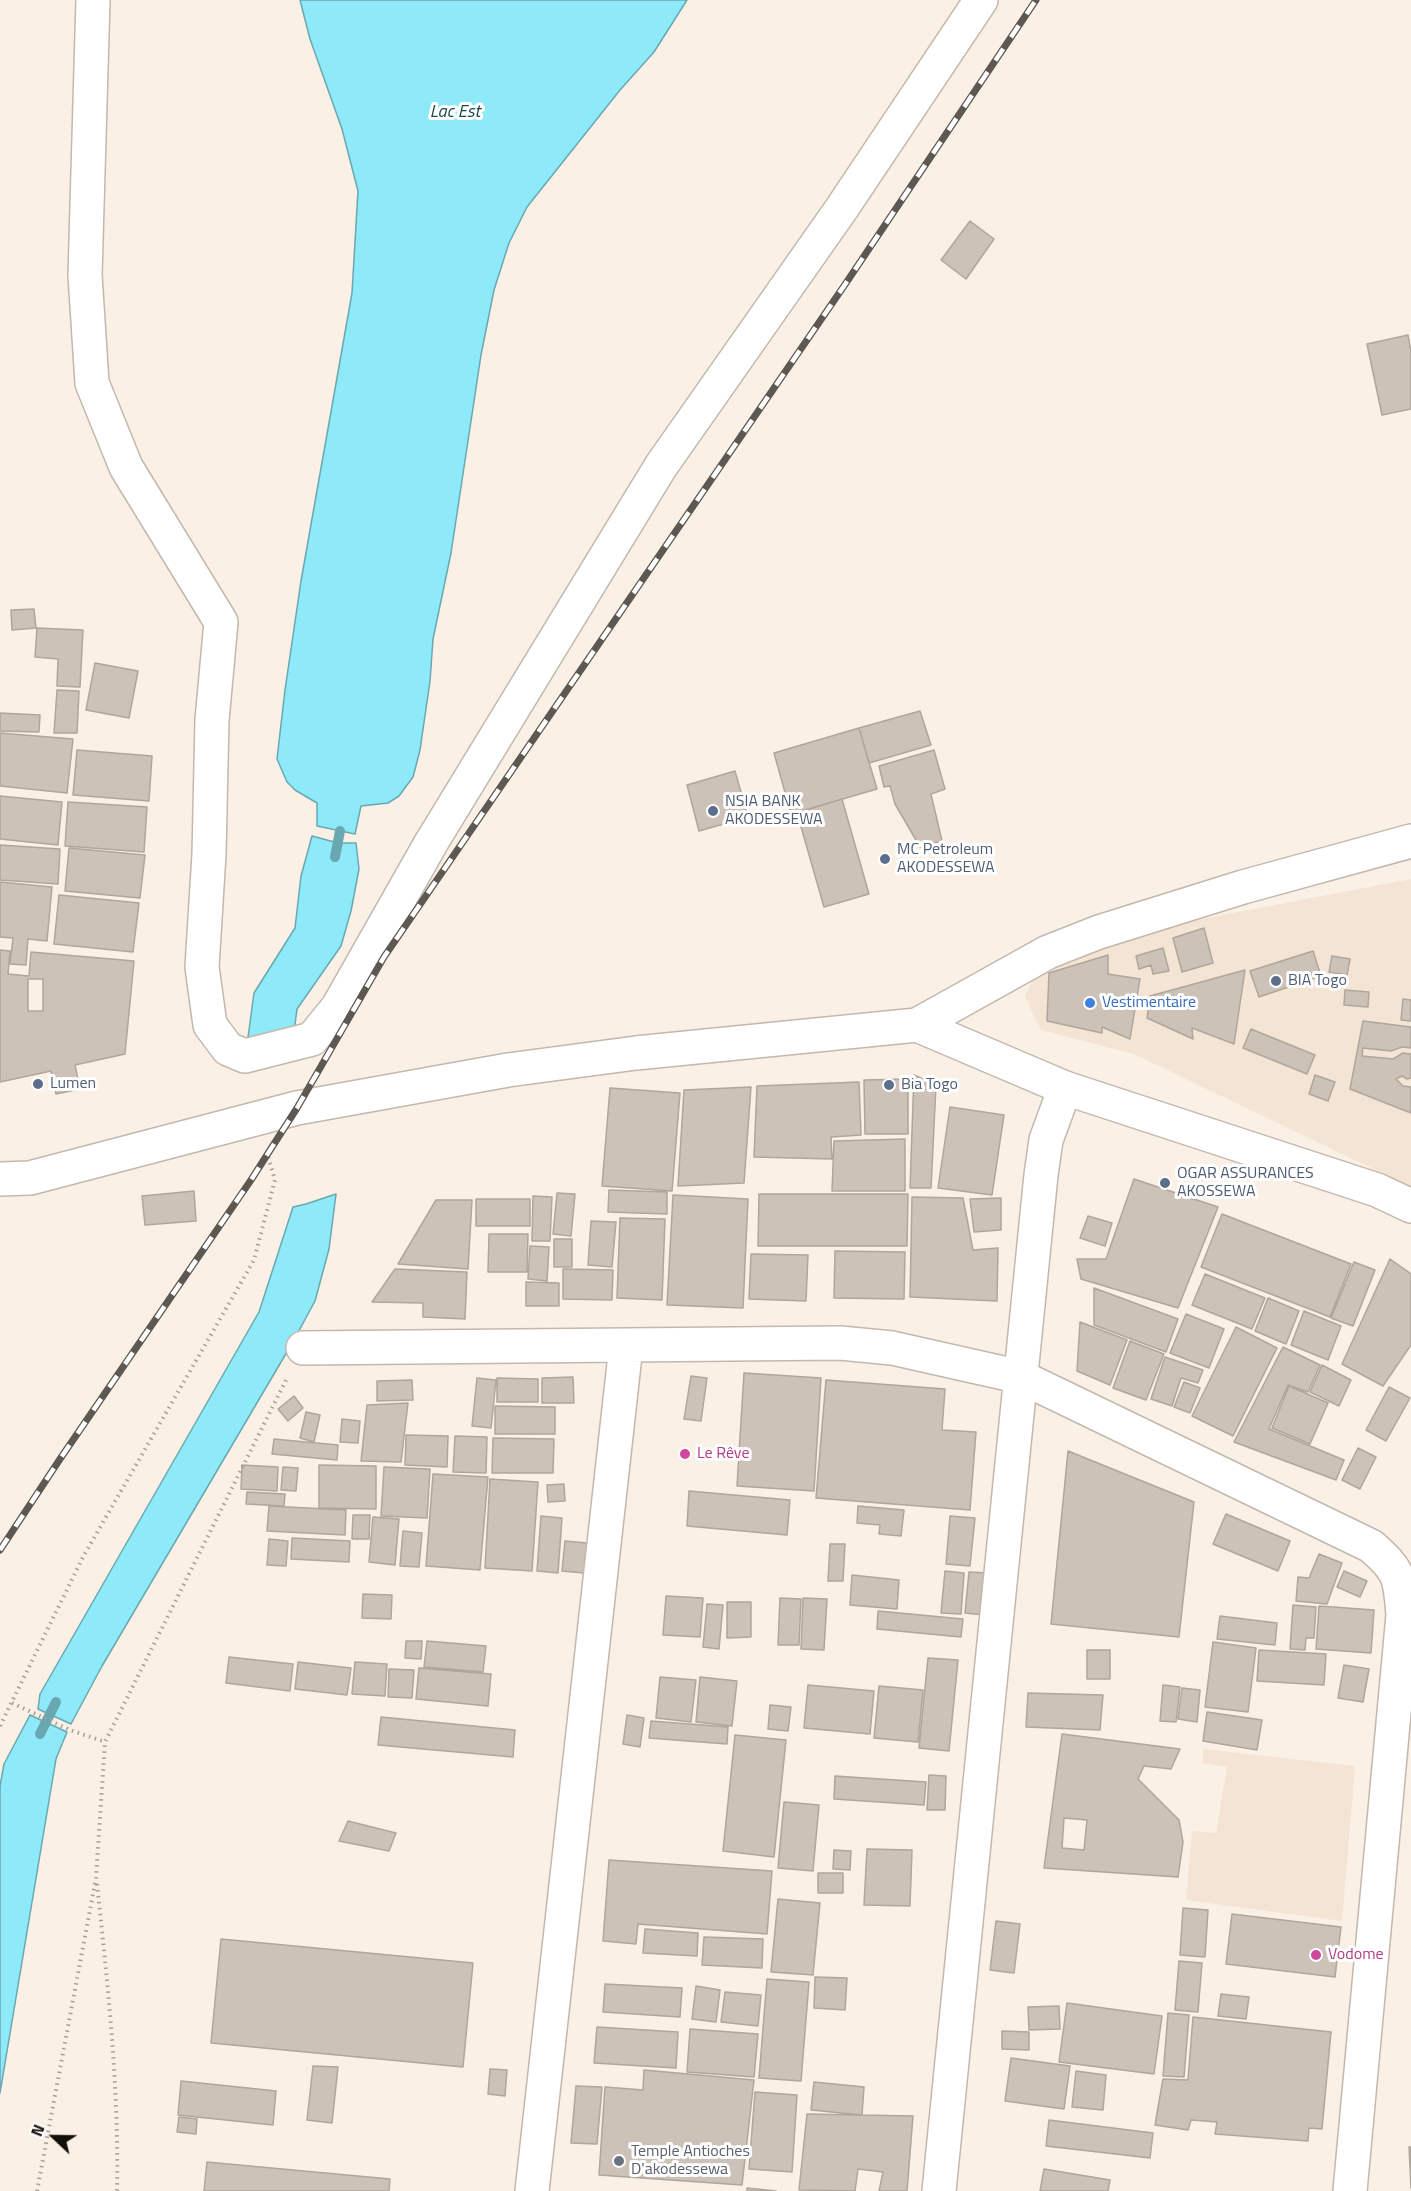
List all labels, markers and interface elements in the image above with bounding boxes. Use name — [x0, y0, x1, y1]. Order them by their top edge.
water label: Lac Est — [430, 102, 480, 124]
place label: NSIA BANK AKODESSEWA — [725, 792, 823, 830]
marker: NSIA BANK AKODESSEWA — [706, 804, 720, 818]
place label: MC Petroleum AKODESSEWA — [897, 840, 995, 878]
marker: MC Petroleum AKODESSEWA — [878, 852, 892, 866]
place label: BIA Togo — [1288, 971, 1347, 991]
marker: BIA Togo — [1269, 974, 1283, 988]
place label: Vestimentaire — [1102, 993, 1196, 1013]
marker: Vestimentaire — [1083, 996, 1097, 1010]
place label: Lumen — [50, 1074, 96, 1094]
place label: Bia Togo — [901, 1075, 958, 1095]
marker: Lumen — [31, 1077, 45, 1091]
marker: Bia Togo — [882, 1078, 896, 1092]
place label: OGAR ASSURANCES AKOSSEWA — [1177, 1164, 1314, 1202]
marker: OGAR ASSURANCES AKOSSEWA — [1158, 1176, 1172, 1190]
place label: Le Rêve — [697, 1444, 749, 1464]
marker: Le Rêve — [678, 1447, 692, 1461]
place label: Vodome — [1328, 1945, 1384, 1965]
marker: Vodome — [1309, 1948, 1323, 1962]
north arrow — [24, 2107, 84, 2167]
text: N — [24, 2121, 51, 2140]
place label: Temple Antioches D'akodessewa — [631, 2142, 750, 2180]
marker: Temple Antioches D'akodessewa — [612, 2154, 626, 2168]

